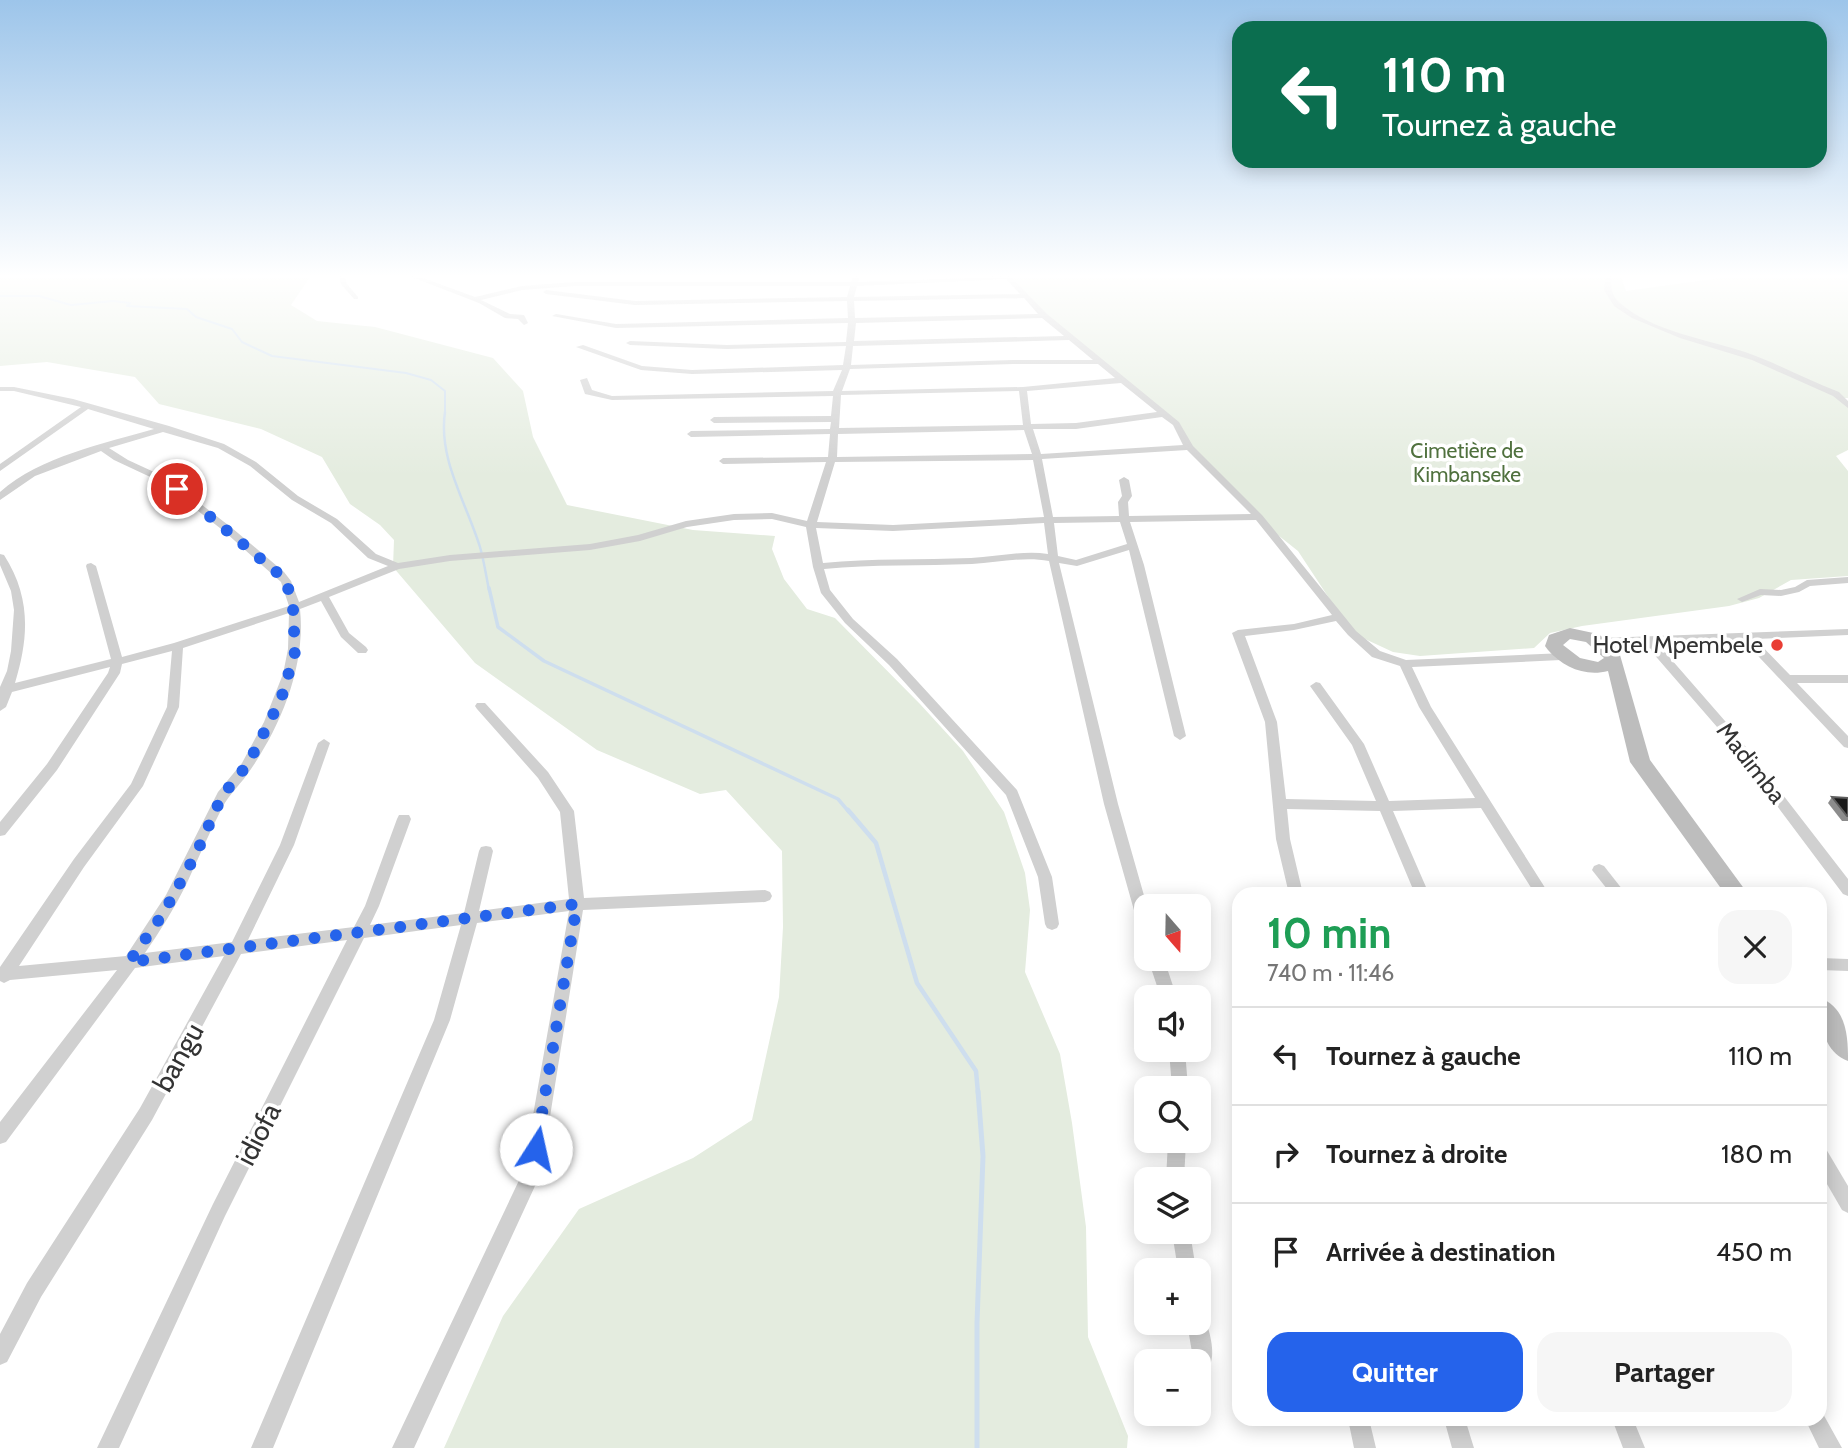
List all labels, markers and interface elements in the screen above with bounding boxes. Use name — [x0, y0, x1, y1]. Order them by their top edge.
text: 110 m — [1382, 45, 1506, 104]
icon: left — [1267, 49, 1358, 140]
text: Tournez à gauche — [1382, 105, 1616, 144]
park label: Cimetière de Kimbanseke — [1410, 438, 1524, 487]
pin — [147, 459, 207, 519]
icon: arrive — [158, 470, 196, 508]
place label: Hotel Mpembele — [1593, 630, 1763, 659]
marker: Hotel Mpembele — [1769, 637, 1785, 653]
street label: Madimba — [1711, 716, 1792, 809]
north arrow — [1134, 894, 1211, 971]
map controls — [1134, 894, 1211, 1426]
text: 10 min — [1267, 907, 1391, 959]
button: close — [1718, 910, 1792, 984]
text: 740 m · 11:46 — [1267, 959, 1394, 987]
button: sound — [1134, 985, 1211, 1062]
street label: bangu — [145, 1017, 211, 1097]
icon: left — [1267, 1037, 1305, 1075]
text: Tournez à gauche — [1326, 1040, 1521, 1072]
text: 110 m — [1728, 1040, 1792, 1072]
button: search — [1134, 1076, 1211, 1153]
street label: idiofa — [228, 1097, 288, 1171]
position arrow — [499, 1112, 573, 1186]
icon: right — [1267, 1135, 1305, 1173]
text: Tournez à droite — [1326, 1138, 1508, 1170]
text: 180 m — [1721, 1138, 1792, 1170]
button: layers — [1134, 1167, 1211, 1244]
icon: arrive — [1267, 1233, 1305, 1271]
text: Arrivée à destination — [1326, 1236, 1556, 1268]
text: 450 m — [1716, 1236, 1792, 1268]
button: + — [1134, 1258, 1211, 1335]
button: Quitter — [1267, 1332, 1523, 1412]
button: Partager — [1537, 1332, 1792, 1412]
button: − — [1134, 1349, 1211, 1426]

